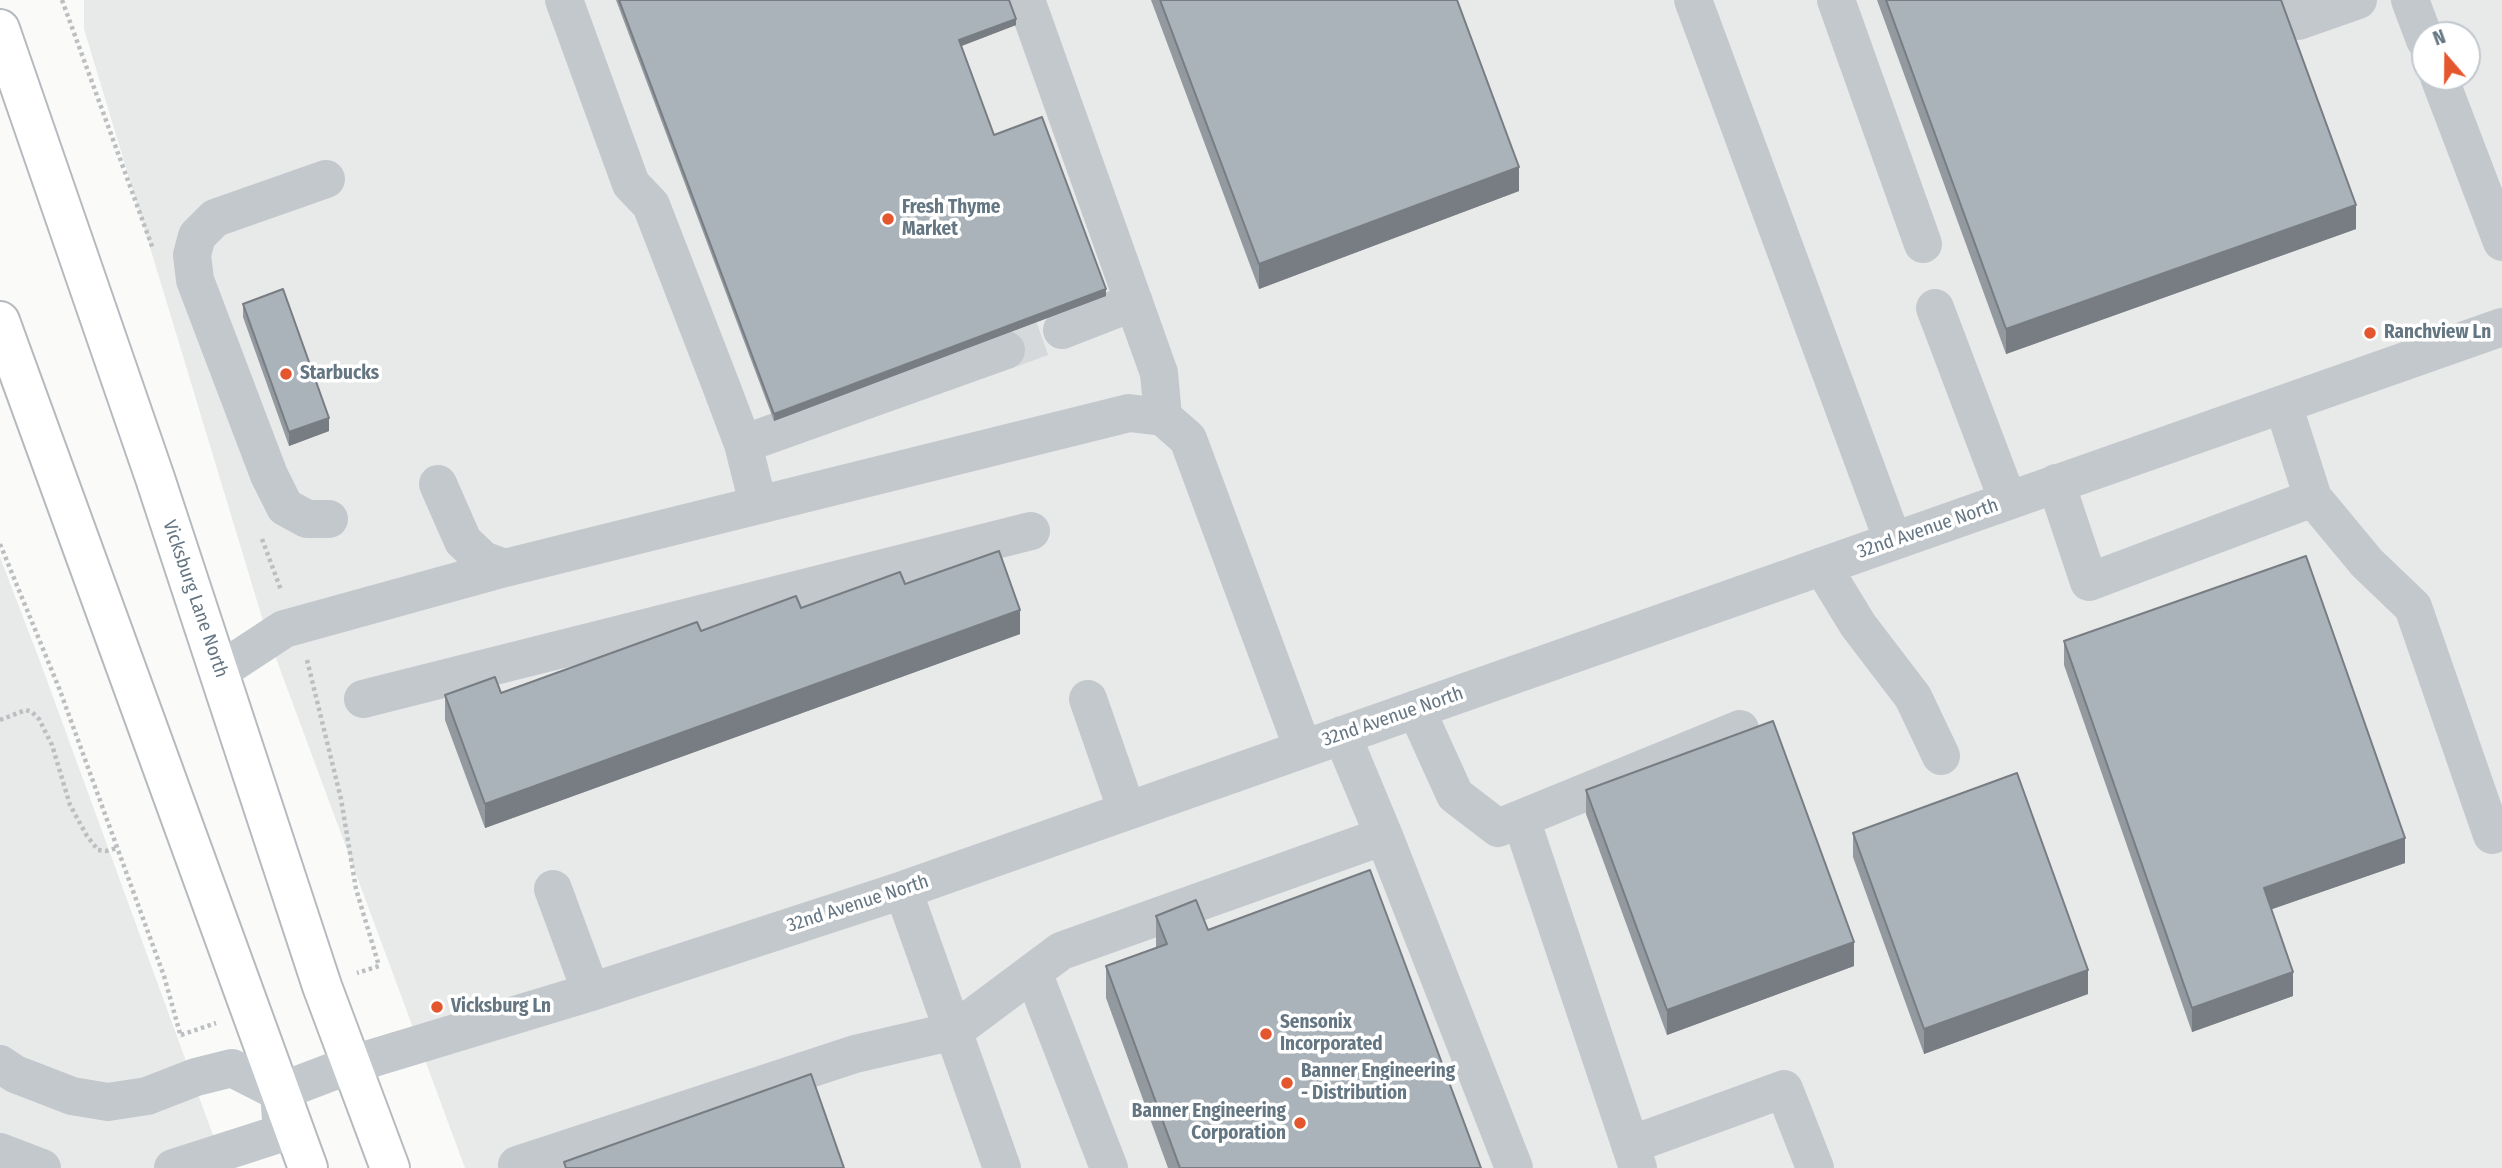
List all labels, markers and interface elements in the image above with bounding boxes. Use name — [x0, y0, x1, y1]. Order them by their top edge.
north arrow — [2411, 21, 2481, 91]
text: N — [2430, 25, 2449, 50]
place label: Fresh Thyme Market — [902, 197, 1000, 241]
marker: Fresh Thyme Market — [880, 211, 896, 227]
place label: Ranchview Ln — [2384, 322, 2491, 344]
marker: Ranchview Ln — [2362, 325, 2378, 341]
place label: Starbucks — [300, 363, 379, 385]
marker: Starbucks — [278, 366, 294, 382]
street label: 32nd Avenue North — [1855, 494, 2001, 564]
street label: Vicksburg Lane North — [157, 517, 233, 681]
street label: 32nd Avenue North — [1320, 682, 1466, 752]
street label: 32nd Avenue North — [784, 870, 932, 938]
place label: Vicksburg Ln — [451, 996, 551, 1018]
marker: Vicksburg Ln — [429, 999, 445, 1015]
place label: Sensonix Incorporated — [1280, 1012, 1383, 1056]
marker: Sensonix Incorporated — [1258, 1026, 1274, 1042]
place label: Banner Engineering - Distribution — [1301, 1061, 1455, 1105]
marker: Banner Engineering - Distribution — [1279, 1075, 1295, 1091]
place label: Banner Engineering Corporation — [1132, 1101, 1286, 1145]
marker: Banner Engineering Corporation — [1292, 1115, 1308, 1131]

